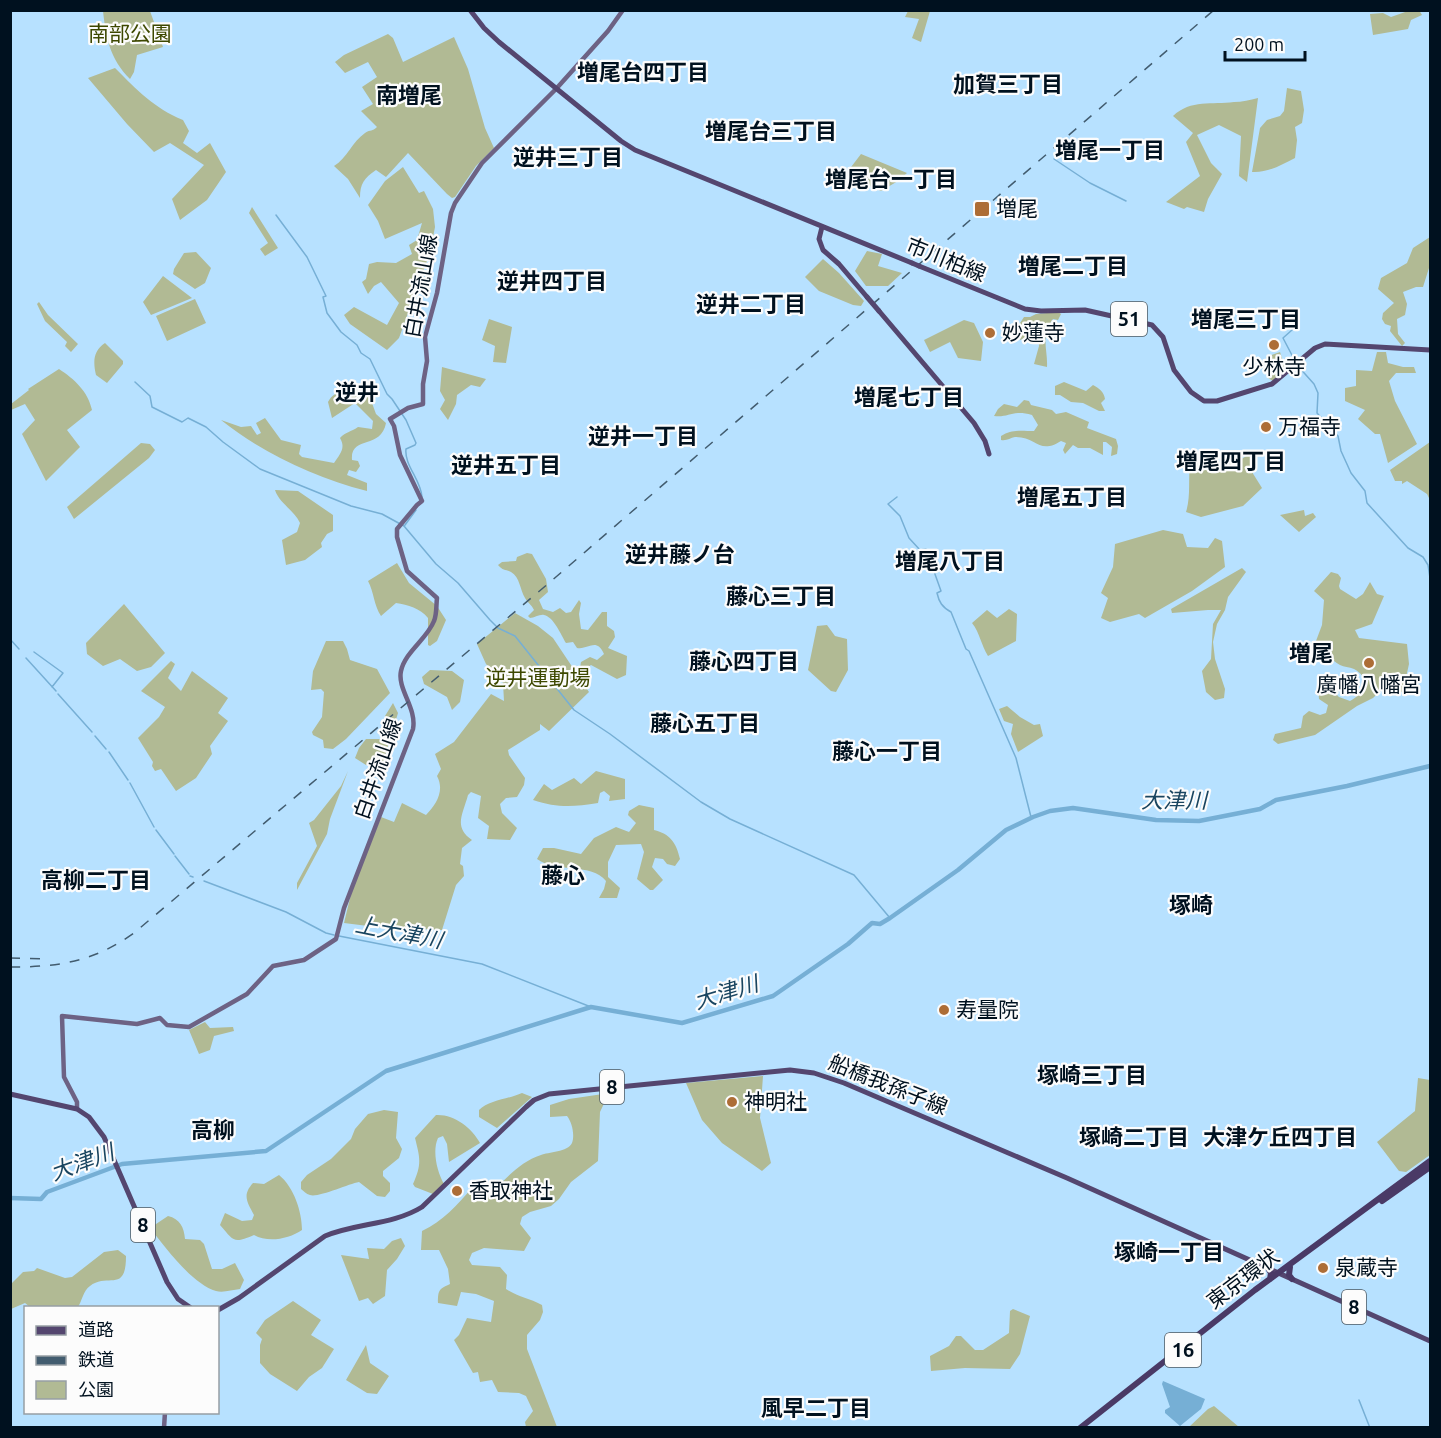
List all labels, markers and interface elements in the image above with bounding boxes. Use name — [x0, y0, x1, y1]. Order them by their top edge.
park label: 南部公園 — [88, 21, 172, 45]
scale bar — [1225, 24, 1304, 62]
text: 200 m — [1234, 34, 1284, 54]
district label: 増尾台四丁目 — [577, 59, 709, 84]
district label: 加賀三丁目 — [953, 71, 1063, 96]
district label: 南増尾 — [376, 82, 442, 107]
district label: 増尾台三丁目 — [705, 118, 837, 143]
district label: 増尾一丁目 — [1055, 137, 1165, 162]
district label: 逆井三丁目 — [513, 144, 623, 169]
district label: 増尾台一丁目 — [825, 166, 957, 191]
place label: 増尾 — [996, 196, 1038, 220]
marker: 増尾 — [973, 200, 991, 218]
street label: 白井流山線 — [399, 232, 441, 340]
street label: 市川柏線 — [903, 232, 990, 286]
district label: 増尾二丁目 — [1018, 253, 1128, 278]
district label: 逆井四丁目 — [497, 268, 607, 293]
district label: 逆井二丁目 — [696, 291, 806, 316]
road number: 51 — [1111, 302, 1147, 336]
district label: 増尾三丁目 — [1191, 306, 1301, 331]
place label: 妙蓮寺 — [1002, 320, 1065, 344]
marker: 妙蓮寺 — [983, 326, 997, 340]
marker: 少林寺 — [1267, 338, 1281, 352]
place label: 少林寺 — [1243, 354, 1306, 378]
district label: 逆井 — [335, 379, 379, 404]
district label: 増尾七丁目 — [854, 384, 964, 409]
place label: 万福寺 — [1278, 414, 1341, 438]
marker: 万福寺 — [1259, 420, 1273, 434]
district label: 逆井一丁目 — [588, 423, 698, 448]
district label: 増尾四丁目 — [1176, 448, 1286, 473]
district label: 逆井五丁目 — [451, 452, 561, 477]
district label: 増尾五丁目 — [1017, 484, 1127, 509]
district label: 逆井藤ノ台 — [625, 541, 735, 566]
district label: 増尾八丁目 — [895, 548, 1005, 573]
district label: 藤心三丁目 — [726, 583, 836, 608]
district label: 増尾 — [1289, 640, 1333, 665]
district label: 藤心四丁目 — [689, 648, 799, 673]
marker: 廣幡八幡宮 — [1362, 656, 1376, 670]
park label: 逆井運動場 — [486, 665, 591, 689]
place label: 廣幡八幡宮 — [1317, 672, 1422, 696]
district label: 藤心五丁目 — [650, 710, 760, 735]
street label: 白井流山線 — [349, 715, 405, 822]
district label: 藤心一丁目 — [832, 738, 942, 763]
water label: 大津川 — [1141, 787, 1209, 812]
district label: 藤心 — [541, 862, 585, 887]
district label: 高柳二丁目 — [41, 867, 151, 892]
district label: 塚崎 — [1169, 892, 1213, 917]
water label: 上大津川 — [354, 911, 447, 953]
water label: 大津川 — [691, 969, 763, 1013]
place label: 寿量院 — [956, 997, 1019, 1021]
marker: 寿量院 — [937, 1003, 951, 1017]
street label: 船橋我孫子線 — [825, 1049, 951, 1119]
district label: 塚崎三丁目 — [1037, 1062, 1147, 1087]
road number: 8 — [600, 1070, 624, 1104]
place label: 神明社 — [744, 1089, 807, 1113]
marker: 神明社 — [725, 1095, 739, 1109]
district label: 高柳 — [191, 1117, 235, 1142]
district label: 塚崎二丁目 — [1079, 1124, 1189, 1149]
district label: 大津ケ丘四丁目 — [1203, 1124, 1357, 1149]
water label: 大津川 — [47, 1138, 119, 1185]
place label: 香取神社 — [469, 1178, 553, 1202]
marker: 香取神社 — [450, 1184, 464, 1198]
road number: 8 — [131, 1208, 155, 1242]
district label: 塚崎一丁目 — [1114, 1239, 1224, 1264]
street label: 東京環状 — [1202, 1243, 1283, 1313]
place label: 泉蔵寺 — [1335, 1255, 1398, 1279]
marker: 泉蔵寺 — [1316, 1261, 1330, 1275]
road number: 8 — [1342, 1290, 1366, 1324]
legend — [24, 1306, 219, 1414]
text: 道路 — [78, 1319, 114, 1339]
road number: 16 — [1165, 1333, 1201, 1367]
text: 鉄道 — [78, 1349, 114, 1369]
text: 公園 — [78, 1379, 114, 1399]
district label: 風早二丁目 — [761, 1395, 871, 1420]

